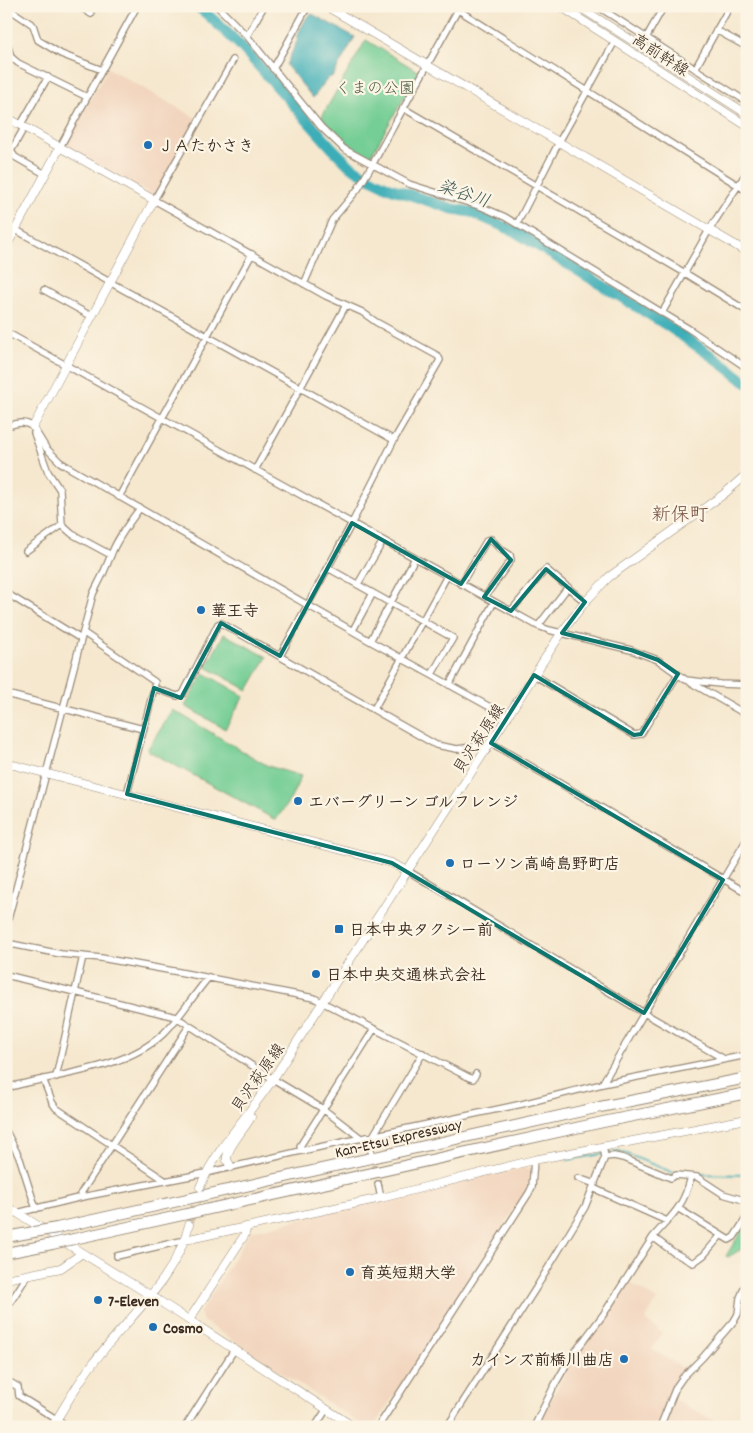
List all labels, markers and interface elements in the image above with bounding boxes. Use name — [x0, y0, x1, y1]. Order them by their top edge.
street label: 高前幹線 — [627, 29, 693, 83]
park label: くまの公園 — [335, 78, 415, 101]
place label: ＪＡたかさき — [158, 136, 254, 159]
marker: ＪＡたかさき — [142, 139, 154, 151]
water label: 染谷川 — [434, 175, 493, 216]
district label: 新保町 — [651, 503, 709, 530]
place label: 華王寺 — [211, 601, 259, 624]
marker: 華王寺 — [195, 604, 207, 616]
street label: 貝沢萩原線 — [449, 700, 512, 779]
place label: エバーグリーン ゴルフレンジ — [308, 792, 518, 815]
marker: エバーグリーン ゴルフレンジ — [292, 795, 304, 807]
place label: ローソン高崎島野町店 — [460, 854, 620, 877]
marker: ローソン高崎島野町店 — [444, 857, 456, 869]
place label: 日本中央タクシー前 — [349, 920, 493, 943]
marker: 日本中央タクシー前 — [333, 923, 345, 935]
place label: 日本中央交通株式会社 — [326, 965, 486, 988]
marker: 日本中央交通株式会社 — [310, 968, 322, 980]
street label: 貝沢萩原線 — [227, 1039, 291, 1118]
street label: Kan-Etsu Expressway — [333, 1114, 465, 1165]
place label: 育英短期大学 — [360, 1263, 456, 1286]
marker: 育英短期大学 — [344, 1266, 356, 1278]
place label: 7-Eleven — [108, 1291, 159, 1314]
marker: 7-Eleven — [92, 1294, 104, 1306]
place label: Cosmo — [163, 1318, 203, 1341]
marker: Cosmo — [147, 1321, 159, 1333]
place label: カインズ前橋川曲店 — [470, 1350, 614, 1373]
marker: カインズ前橋川曲店 — [618, 1353, 630, 1365]

